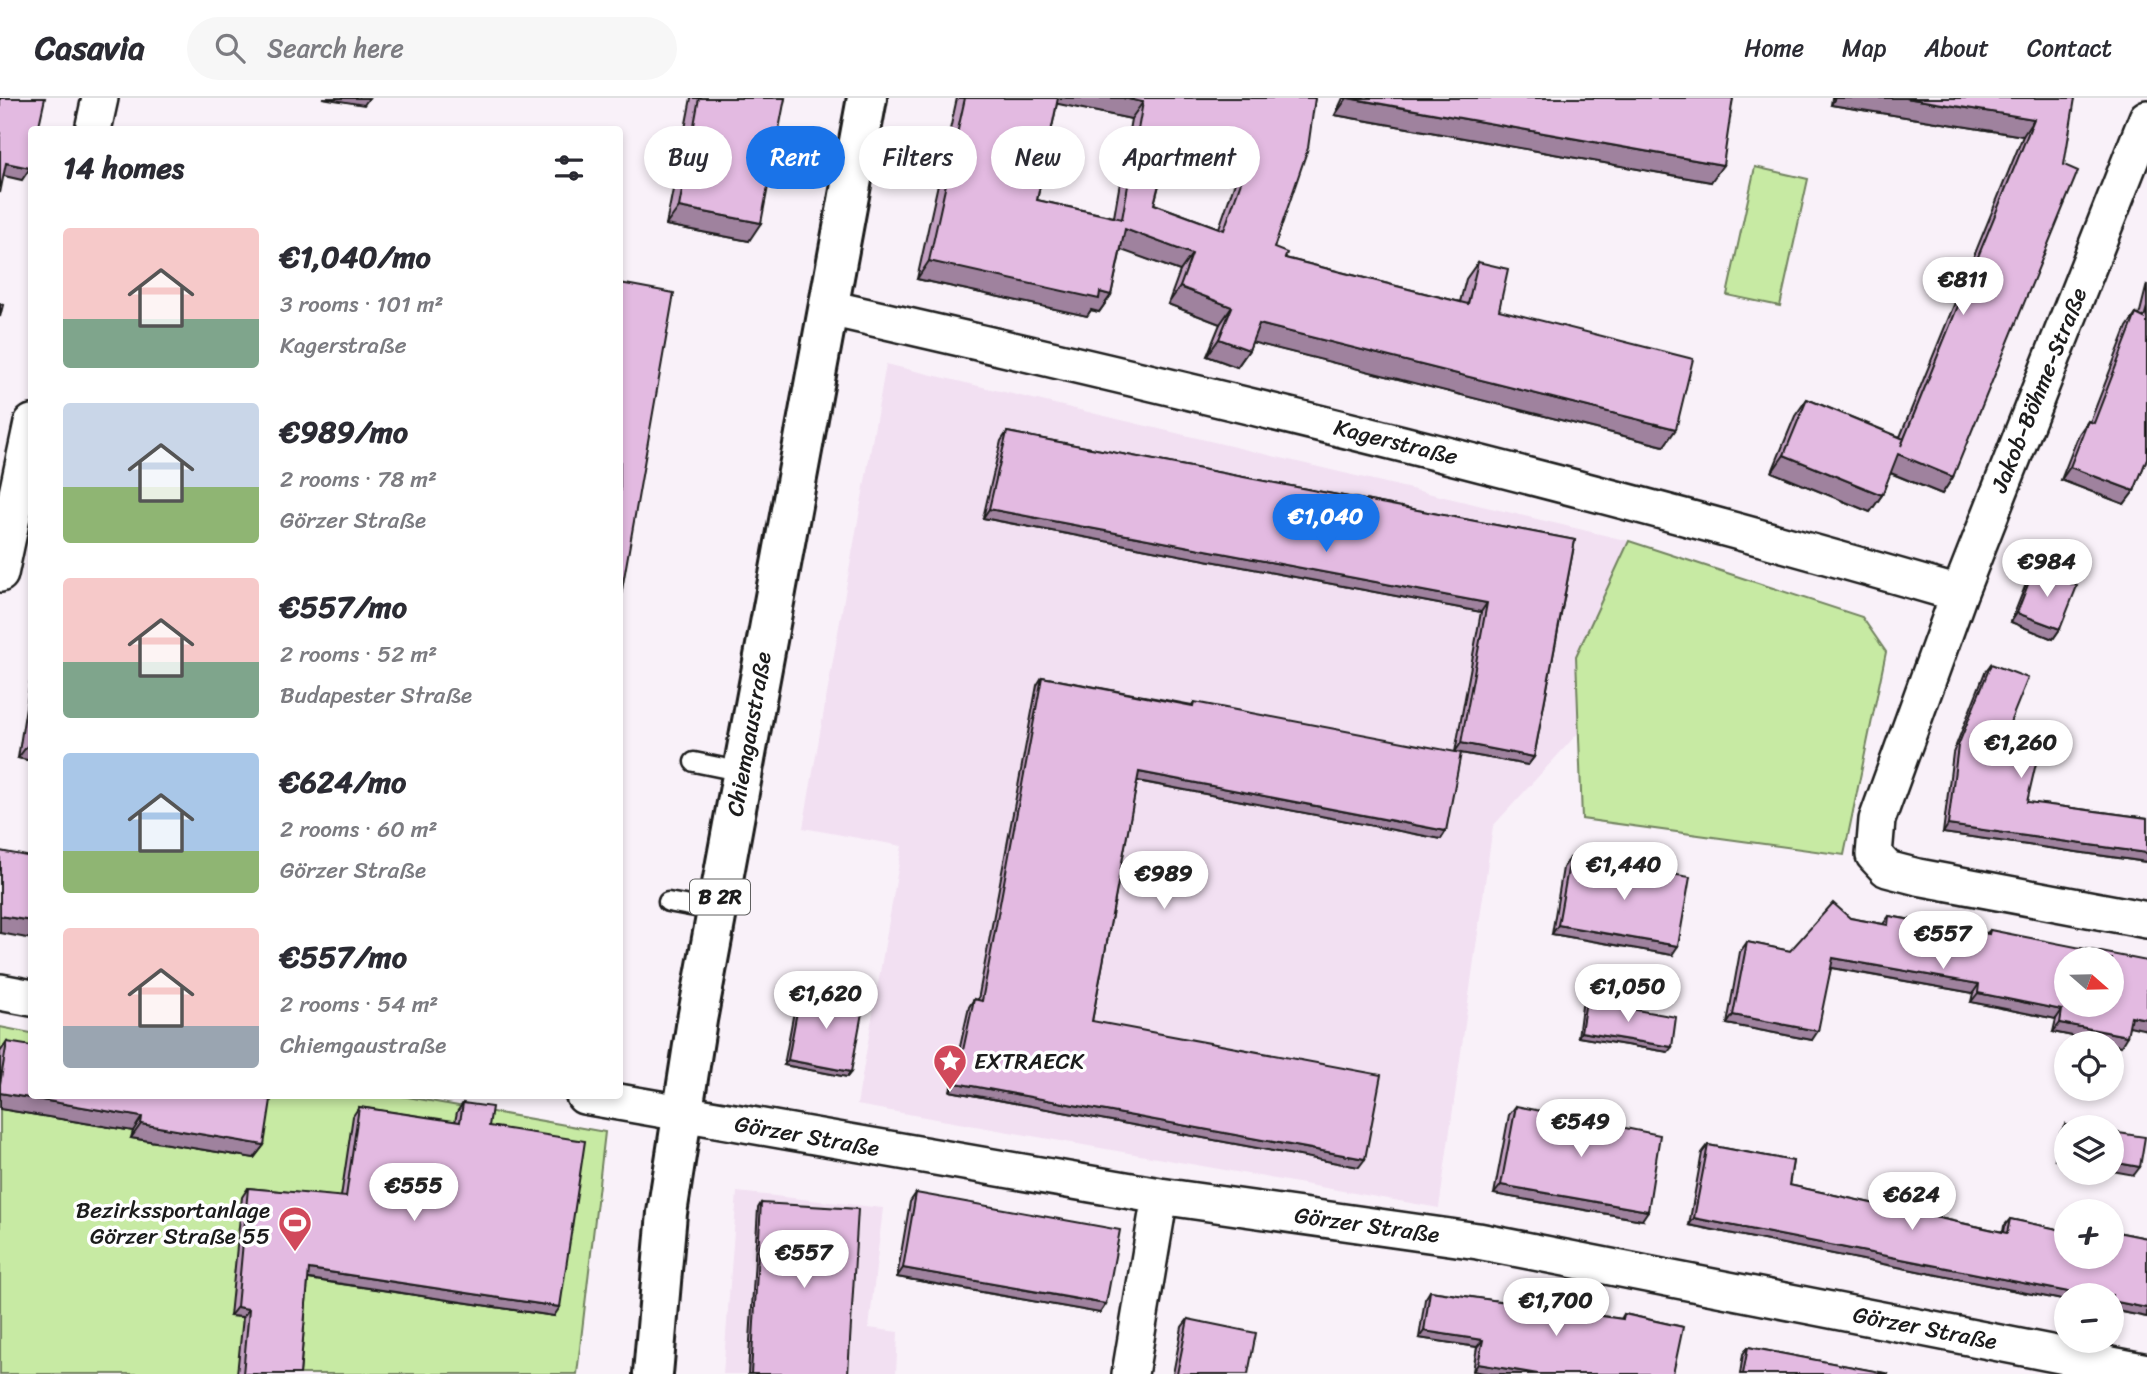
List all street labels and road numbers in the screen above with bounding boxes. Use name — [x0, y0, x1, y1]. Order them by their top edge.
street label: Jakob-Böhme-Straße — [1979, 281, 2099, 500]
street label: Kagerstraße — [1330, 407, 1463, 477]
street label: Chiemgaustraße — [714, 649, 784, 819]
road number: B 2R — [690, 880, 750, 914]
street label: Görzer Straße — [732, 1103, 882, 1169]
street label: Görzer Straße — [1292, 1195, 1442, 1255]
street label: Görzer Straße — [1849, 1294, 2001, 1362]

